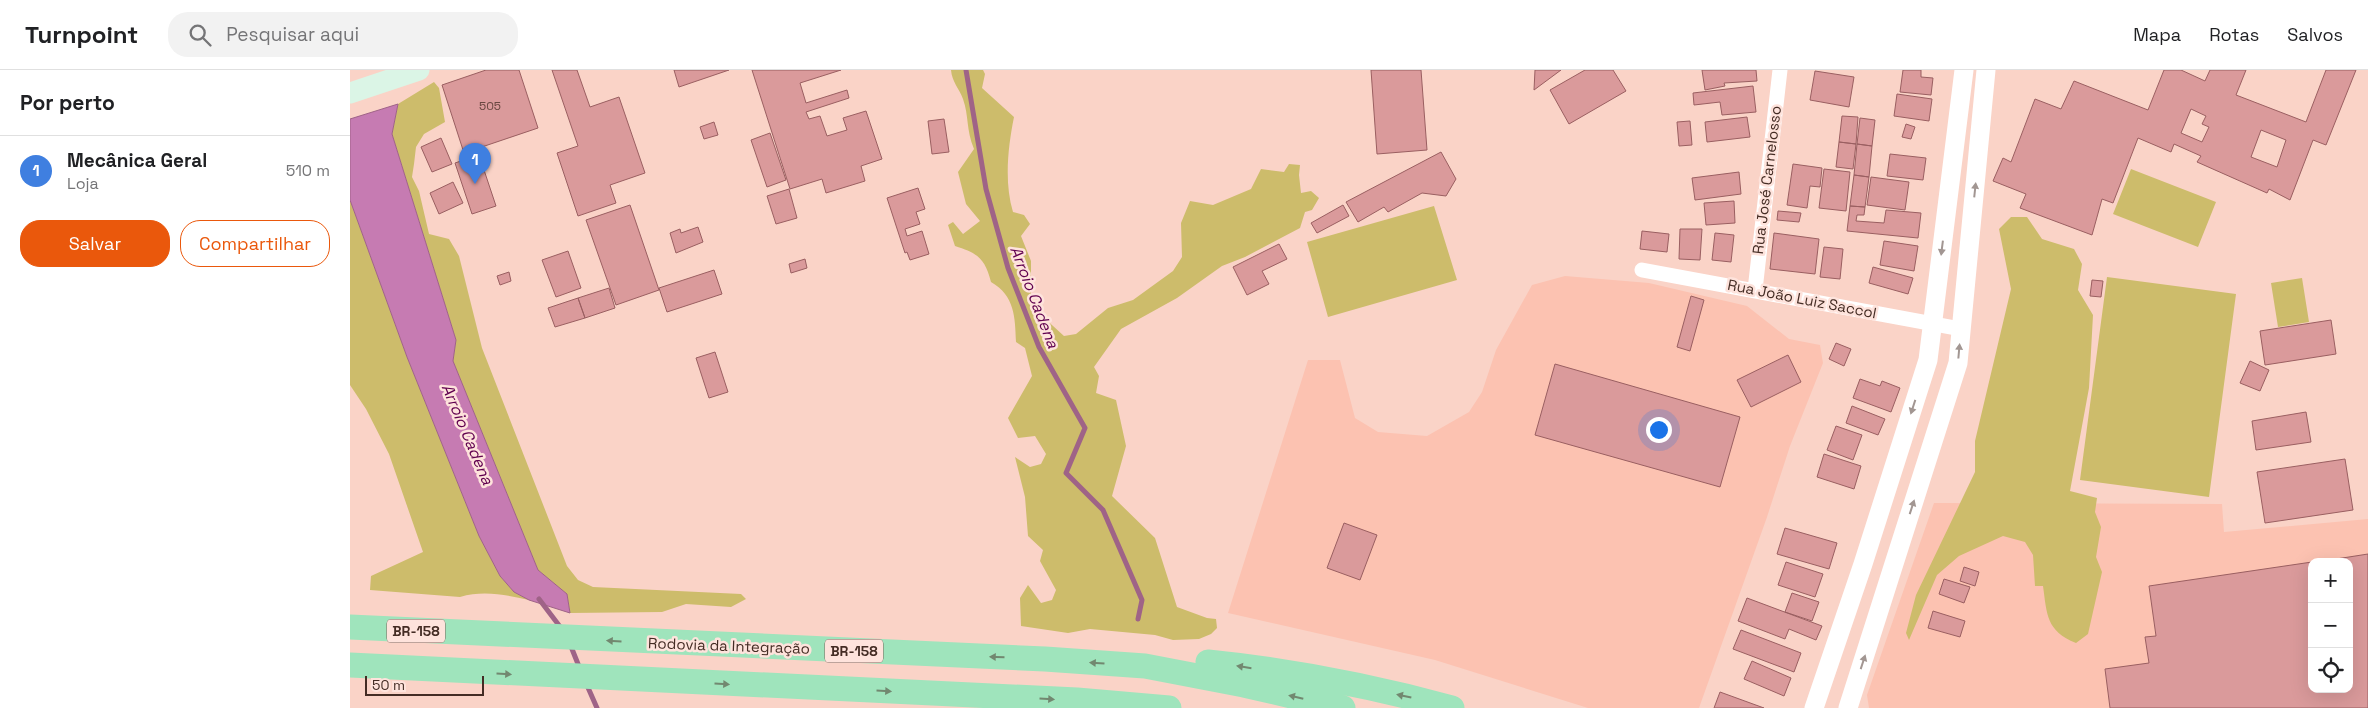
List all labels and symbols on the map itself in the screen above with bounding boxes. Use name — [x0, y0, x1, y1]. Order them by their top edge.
house number: 505 — [479, 98, 501, 114]
street label: Rua José Carnelosso — [1748, 105, 1785, 255]
pin: 1 — [459, 143, 491, 184]
one-way arrow — [1971, 181, 1979, 197]
one-way arrow — [1938, 240, 1946, 256]
water label: Arroio Cadena — [1005, 243, 1064, 352]
street label: Rua João Luiz Saccol — [1726, 275, 1878, 322]
one-way arrow — [1956, 343, 1964, 359]
water label: Arroio Cadena — [437, 381, 499, 489]
one-way arrow — [1909, 400, 1917, 415]
your location — [1646, 417, 1672, 443]
one-way arrow — [1909, 499, 1917, 514]
road number: BR-158 — [387, 620, 445, 642]
street label: Rodovia da Integração — [648, 633, 810, 658]
one-way arrow — [606, 636, 622, 644]
road number: BR-158 — [825, 640, 883, 662]
one-way arrow — [988, 652, 1004, 660]
one-way arrow — [1860, 654, 1867, 669]
one-way arrow — [1088, 658, 1104, 666]
one-way arrow — [1236, 663, 1252, 671]
one-way arrow — [496, 670, 512, 678]
scale bar — [365, 673, 484, 696]
one-way arrow — [714, 680, 730, 688]
one-way arrow — [877, 688, 893, 696]
one-way arrow — [1396, 691, 1412, 699]
one-way arrow — [1288, 693, 1304, 701]
one-way arrow — [1039, 695, 1055, 703]

